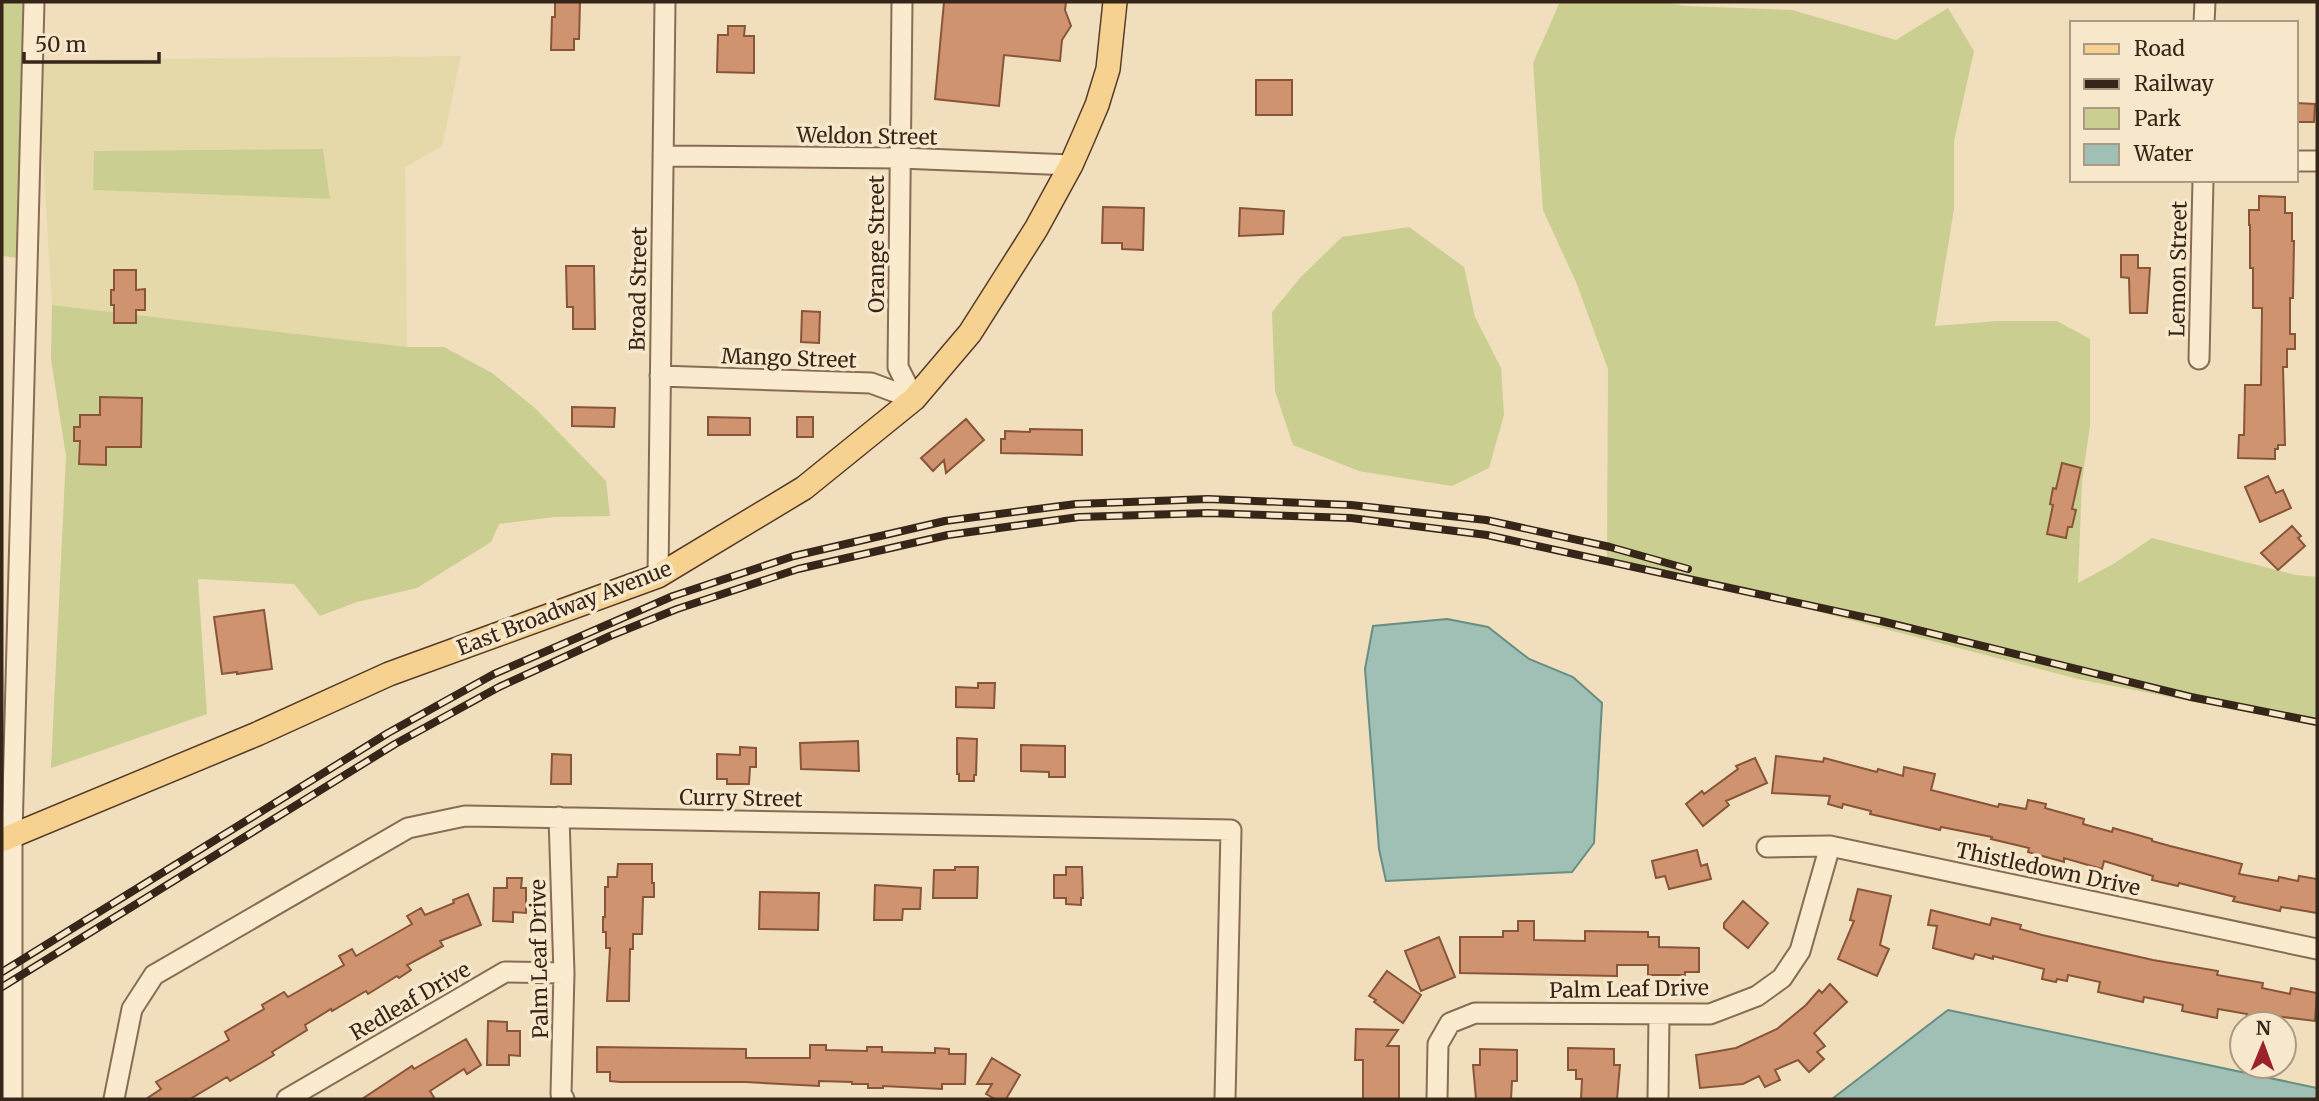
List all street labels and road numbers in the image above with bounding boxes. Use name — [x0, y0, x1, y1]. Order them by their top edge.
street label: Weldon Street — [795, 121, 938, 151]
street label: Orange Street — [863, 175, 890, 313]
street label: Lemon Street — [2163, 201, 2193, 337]
street label: Broad Street — [623, 227, 653, 351]
street label: Mango Street — [721, 342, 857, 374]
street label: East Broadway Avenue — [453, 555, 675, 661]
street label: Curry Street — [679, 783, 803, 813]
street label: Thistledown Drive — [1953, 836, 2143, 902]
street label: Palm Leaf Drive — [524, 879, 554, 1039]
street label: Redleaf Drive — [345, 956, 475, 1046]
street label: Palm Leaf Drive — [1549, 974, 1709, 1004]

